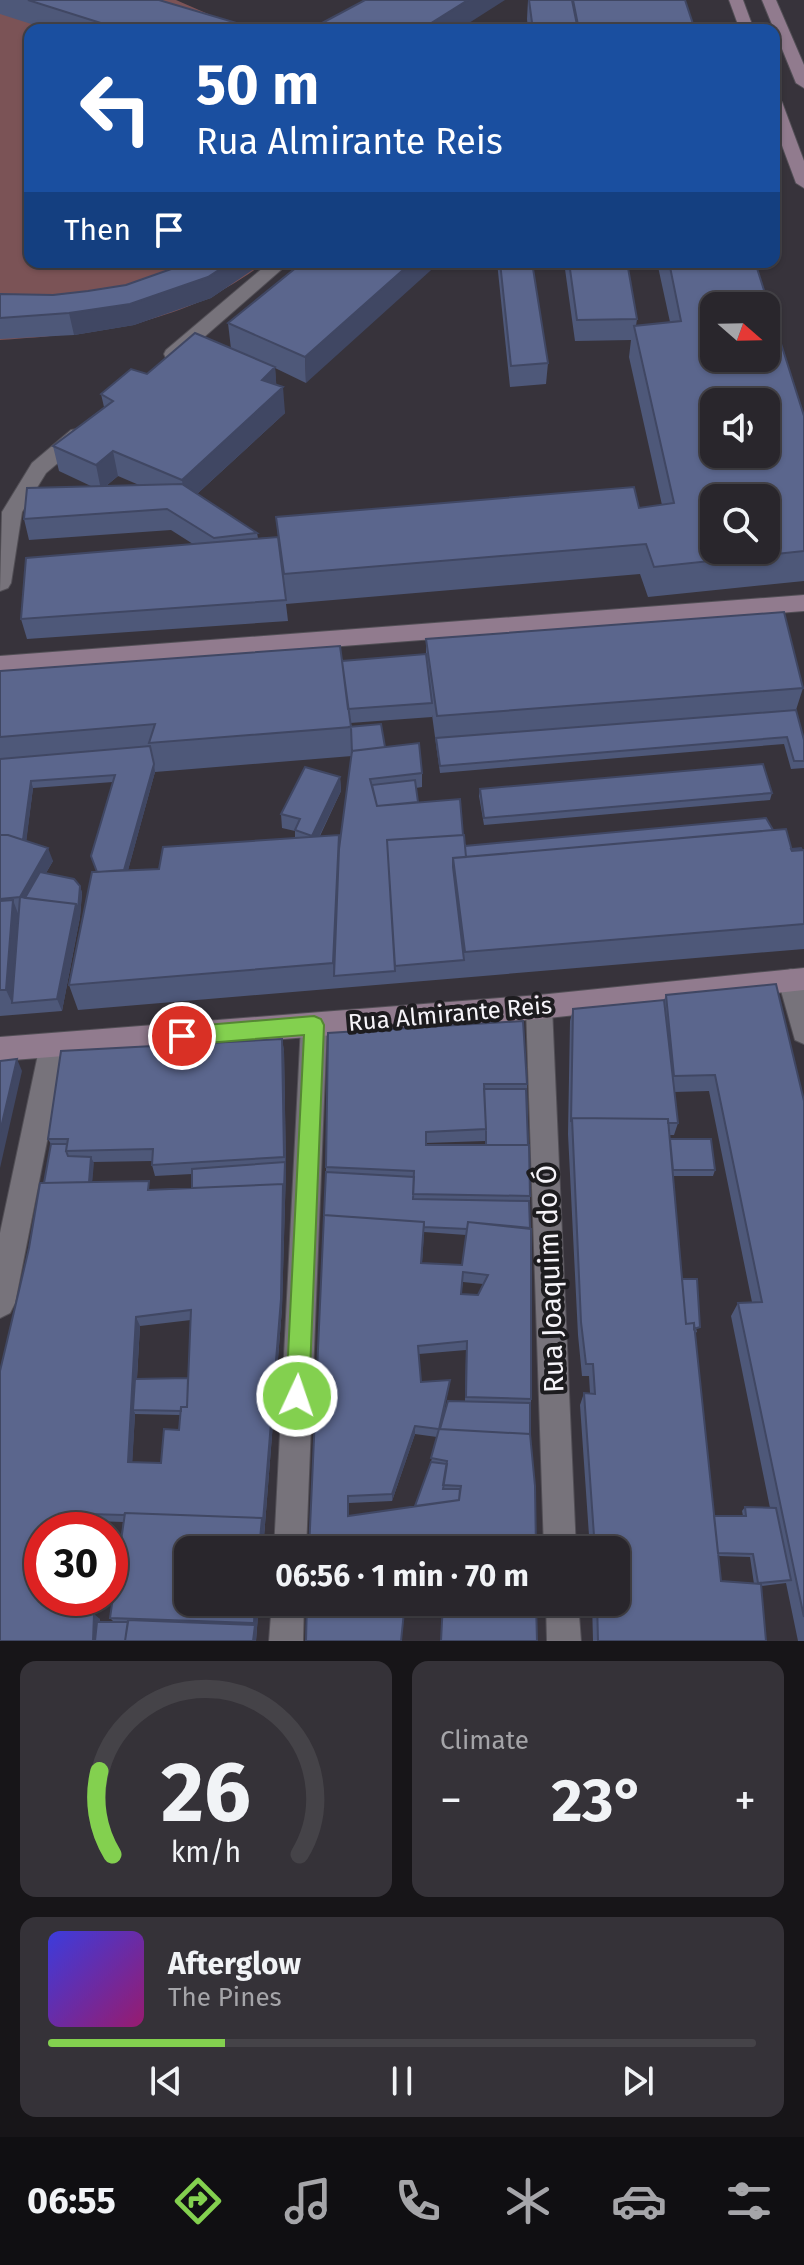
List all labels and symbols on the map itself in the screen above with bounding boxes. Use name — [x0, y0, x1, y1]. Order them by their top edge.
north arrow — [700, 292, 780, 372]
street label: Rua Almirante Reis — [347, 991, 553, 1037]
pin — [148, 1002, 216, 1070]
street label: Rua Joaquim do Ó — [530, 1165, 570, 1393]
position arrow — [255, 1354, 339, 1438]
speed limit sign: 30 — [24, 1512, 128, 1616]

